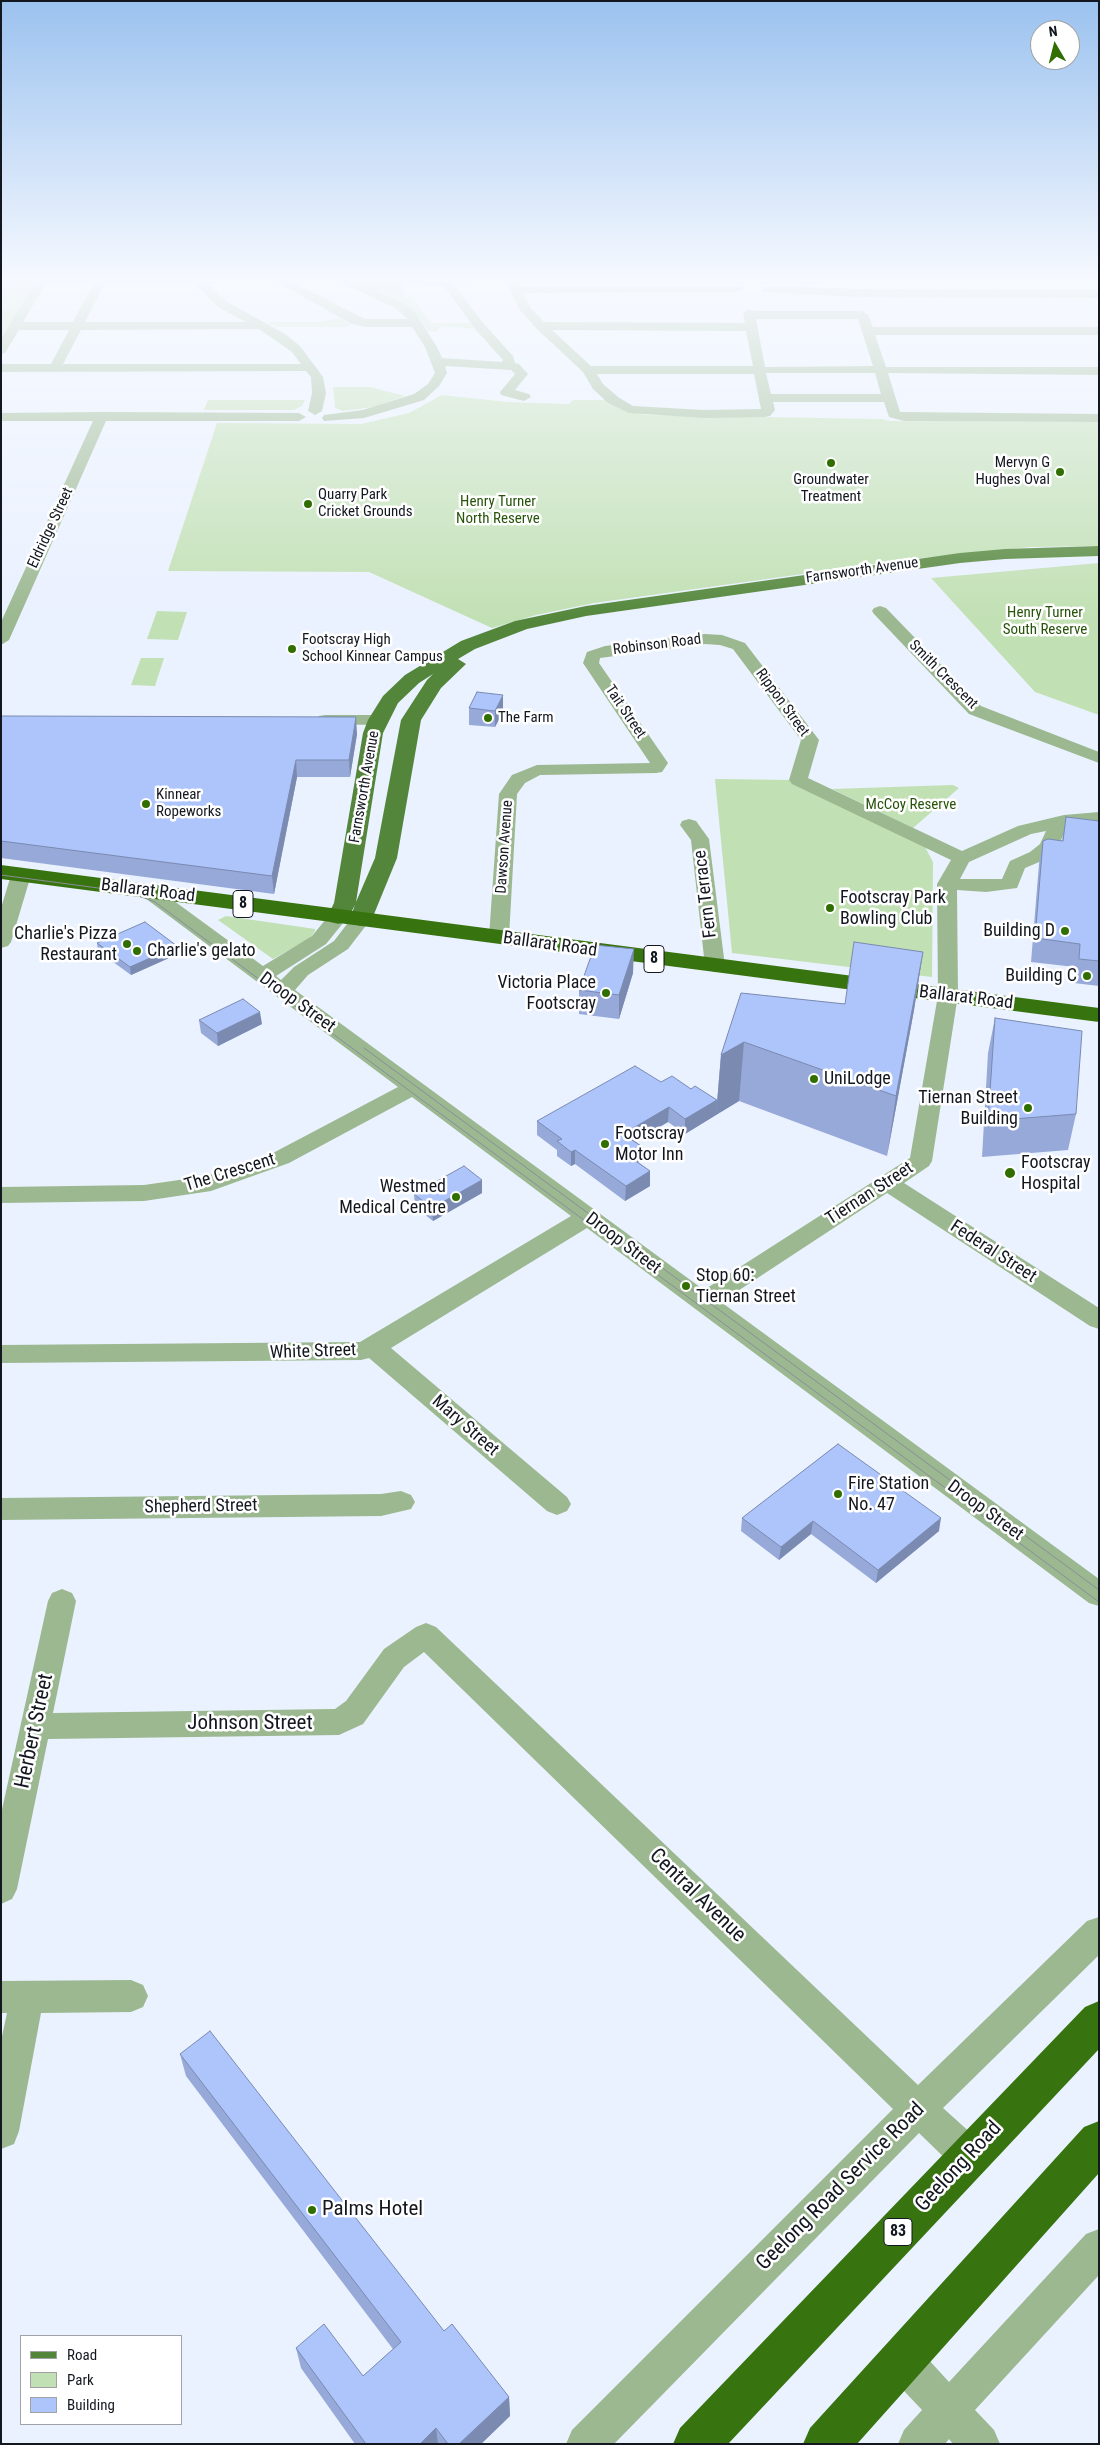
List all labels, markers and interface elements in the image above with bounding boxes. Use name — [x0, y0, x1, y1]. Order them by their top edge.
north arrow — [1030, 20, 1080, 70]
text: N — [1048, 23, 1058, 40]
place label: Mervyn G Hughes Oval — [976, 454, 1050, 489]
marker: Groundwater Treatment — [825, 457, 837, 469]
marker: Mervyn G Hughes Oval — [1054, 466, 1066, 478]
place label: Groundwater Treatment — [793, 471, 869, 506]
street label: Eldridge Street — [24, 485, 78, 571]
place label: Quarry Park Cricket Grounds — [318, 486, 413, 521]
park label: Henry Turner North Reserve — [456, 493, 540, 528]
marker: Quarry Park Cricket Grounds — [302, 498, 314, 510]
street label: Farnsworth Avenue — [805, 554, 919, 588]
park label: Henry Turner South Reserve — [1003, 604, 1087, 639]
place label: Footscray High School Kinnear Campus — [302, 631, 443, 666]
street label: Robinson Road — [612, 631, 702, 659]
street label: Smith Crescent — [905, 637, 981, 713]
marker: Footscray High School Kinnear Campus — [286, 643, 298, 655]
street label: Rippon Street — [751, 666, 813, 740]
street label: Tait Street — [601, 682, 649, 742]
place label: The Farm — [498, 709, 554, 727]
marker: The Farm — [482, 712, 494, 724]
street label: Farnsworth Avenue — [346, 730, 384, 844]
place label: Kinnear Ropeworks — [156, 786, 221, 821]
park label: McCoy Reserve — [866, 796, 956, 814]
marker: Kinnear Ropeworks — [140, 798, 152, 810]
street label: Dawson Avenue — [493, 800, 517, 894]
street label: Fern Terrace — [690, 849, 722, 939]
street label: Ballarat Road — [100, 875, 196, 907]
place label: Footscray Park Bowling Club — [840, 887, 946, 930]
road number: 8 — [233, 891, 253, 918]
marker: Footscray Park Bowling Club — [824, 902, 836, 914]
place label: Building D — [983, 920, 1055, 942]
place label: Charlie's Pizza Restaurant — [14, 923, 117, 966]
marker: Building D — [1059, 925, 1071, 937]
street label: Ballarat Road — [502, 928, 598, 962]
marker: Charlie's Pizza Restaurant — [121, 938, 133, 950]
place label: Charlie's gelato — [147, 940, 256, 962]
marker: Charlie's gelato — [131, 945, 143, 957]
road number: 8 — [644, 946, 664, 972]
place label: Building C — [1005, 965, 1077, 987]
street label: Droop Street — [255, 968, 339, 1038]
marker: Building C — [1081, 970, 1093, 982]
place label: Victoria Place Footscray — [497, 972, 596, 1014]
street label: Ballarat Road — [918, 982, 1014, 1014]
marker: Victoria Place Footscray — [600, 987, 612, 999]
place label: UniLodge — [824, 1068, 891, 1090]
marker: UniLodge — [808, 1073, 820, 1085]
place label: Tiernan Street Building — [918, 1087, 1018, 1130]
marker: Tiernan Street Building — [1022, 1102, 1034, 1114]
place label: Footscray Motor Inn — [615, 1123, 685, 1166]
marker: Footscray Motor Inn — [599, 1138, 611, 1150]
street label: The Crescent — [182, 1149, 278, 1197]
place label: Footscray Hospital — [1021, 1152, 1091, 1194]
street label: Tiernan Street — [822, 1158, 918, 1230]
marker: Footscray Hospital — [1003, 1166, 1017, 1180]
place label: Westmed Medical Centre — [339, 1176, 446, 1218]
marker: Westmed Medical Centre — [450, 1191, 462, 1203]
street label: Droop Street — [581, 1209, 665, 1279]
street label: Federal Street — [946, 1216, 1040, 1288]
place label: Stop 60: Tiernan Street — [696, 1265, 796, 1308]
marker: Stop 60: Tiernan Street — [680, 1280, 692, 1292]
street label: White Street — [269, 1340, 357, 1364]
street label: Mary Street — [427, 1391, 503, 1461]
place label: Fire Station No. 47 — [848, 1473, 929, 1516]
street label: Droop Street — [943, 1476, 1027, 1546]
marker: Fire Station No. 47 — [832, 1488, 844, 1500]
street label: Shepherd Street — [144, 1495, 258, 1519]
street label: Herbert Street — [11, 1671, 59, 1791]
street label: Johnson Street — [187, 1711, 313, 1737]
street label: Central Avenue — [644, 1844, 750, 1948]
street label: Geelong Road Service Road — [752, 2098, 930, 2276]
street label: Geelong Road — [911, 2116, 1007, 2218]
place label: Palms Hotel — [322, 2197, 423, 2223]
marker: Palms Hotel — [306, 2204, 318, 2216]
road number: 83 — [884, 2218, 912, 2246]
legend — [20, 2335, 182, 2425]
text: Road — [67, 2346, 97, 2364]
text: Park — [67, 2371, 94, 2389]
text: Building — [67, 2396, 115, 2414]

